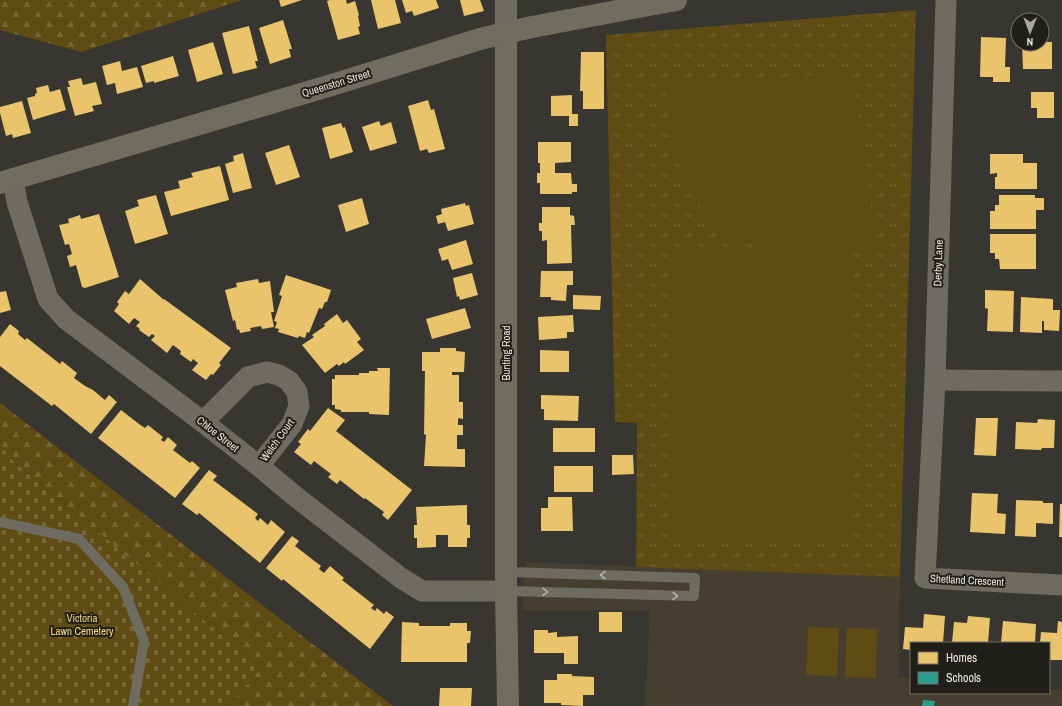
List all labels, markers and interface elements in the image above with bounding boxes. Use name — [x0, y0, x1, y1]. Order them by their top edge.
north arrow — [1010, 12, 1050, 52]
text: N — [1026, 35, 1033, 49]
street label: Queenston Street — [300, 66, 372, 100]
street label: Derby Lane — [930, 239, 946, 287]
street label: Bunting Road — [499, 325, 513, 381]
street label: Chloe Street — [194, 413, 242, 455]
street label: Welch Court — [257, 415, 297, 464]
one-way arrow — [600, 571, 606, 579]
street label: Shetland Crescent — [930, 571, 1005, 589]
one-way arrow — [542, 588, 548, 596]
one-way arrow — [672, 591, 678, 600]
park label: Victoria Lawn Cemetery — [50, 611, 114, 638]
legend — [910, 642, 1050, 694]
text: Homes — [946, 650, 977, 666]
text: Schools — [946, 670, 981, 686]

